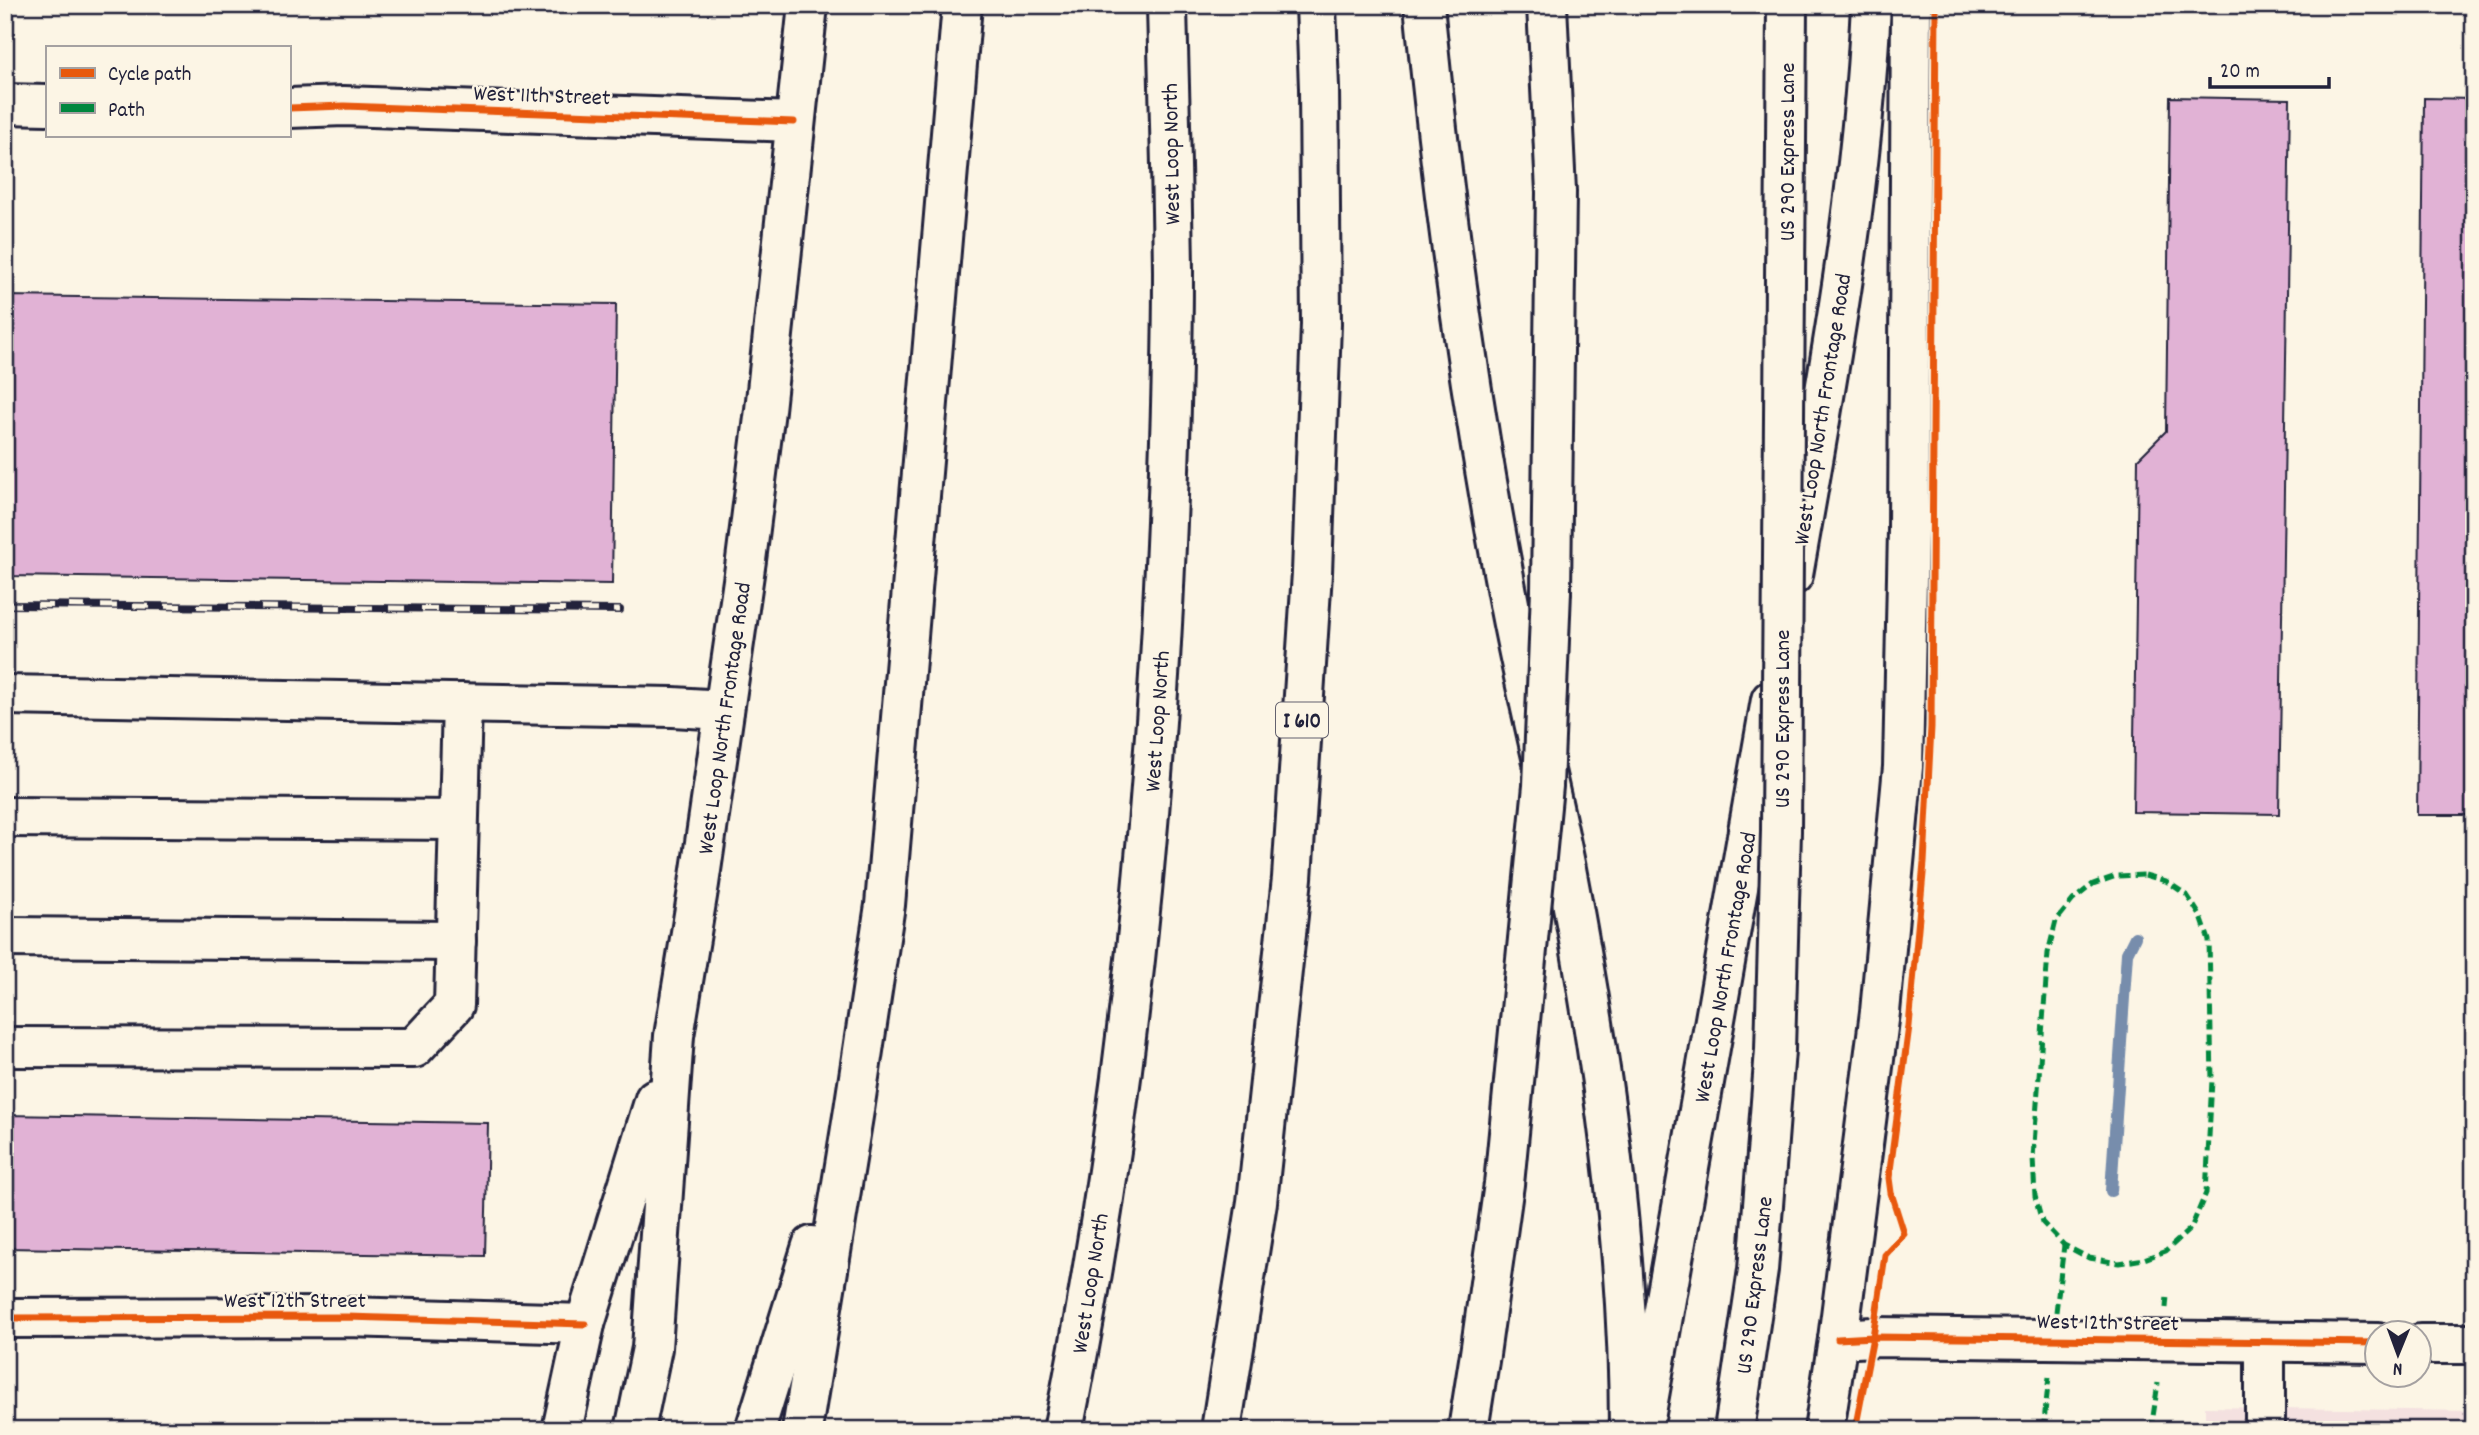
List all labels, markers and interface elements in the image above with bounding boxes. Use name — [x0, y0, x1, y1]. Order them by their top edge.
legend — [46, 46, 290, 136]
scale bar — [2210, 46, 2328, 90]
text: 20 m — [2220, 58, 2260, 88]
text: Cycle path — [108, 61, 191, 91]
street label: US 290 Express Lane — [1773, 63, 1806, 241]
street label: West 11th Street — [473, 79, 611, 116]
street label: West Loop North — [1156, 83, 1191, 225]
text: Path — [108, 97, 145, 127]
street label: West Loop North Frontage Road — [1787, 271, 1862, 548]
street label: West Loop North Frontage Road — [691, 580, 762, 857]
street label: US 290 Express Lane — [1768, 630, 1801, 808]
street label: West Loop North — [1138, 649, 1181, 793]
road number: I 610 — [1276, 702, 1328, 738]
street label: West Loop North Frontage Road — [1687, 830, 1768, 1106]
street label: US 290 Express Lane — [1729, 1195, 1784, 1376]
street label: West Loop North — [1065, 1211, 1120, 1356]
street label: West 12th Street — [224, 1286, 366, 1319]
street label: West 12th Street — [2037, 1307, 2179, 1342]
north arrow — [2364, 1320, 2434, 1390]
text: N — [2393, 1354, 2403, 1381]

